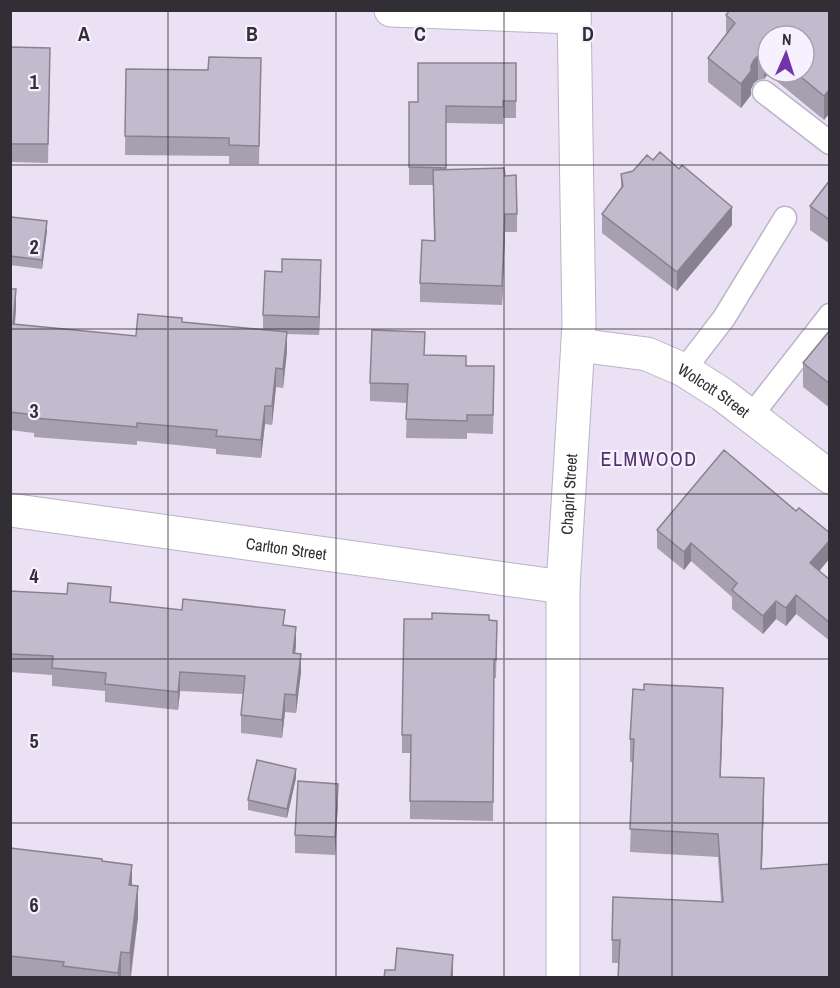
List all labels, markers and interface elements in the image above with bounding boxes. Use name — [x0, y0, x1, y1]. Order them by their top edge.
text: A — [78, 20, 90, 47]
text: B — [246, 20, 258, 47]
text: C — [414, 20, 426, 47]
text: D — [582, 20, 594, 47]
north arrow — [756, 24, 816, 84]
text: N — [781, 28, 792, 50]
text: 1 — [29, 68, 39, 95]
text: 2 — [29, 233, 39, 260]
street label: Wolcott Street — [674, 358, 754, 423]
text: 3 — [29, 397, 39, 424]
district label: ELMWOOD — [600, 445, 698, 472]
street label: Chapin Street — [555, 453, 582, 535]
street label: Carlton Street — [245, 532, 328, 565]
text: 4 — [29, 562, 39, 589]
text: 5 — [29, 727, 39, 754]
text: 6 — [29, 891, 39, 918]

